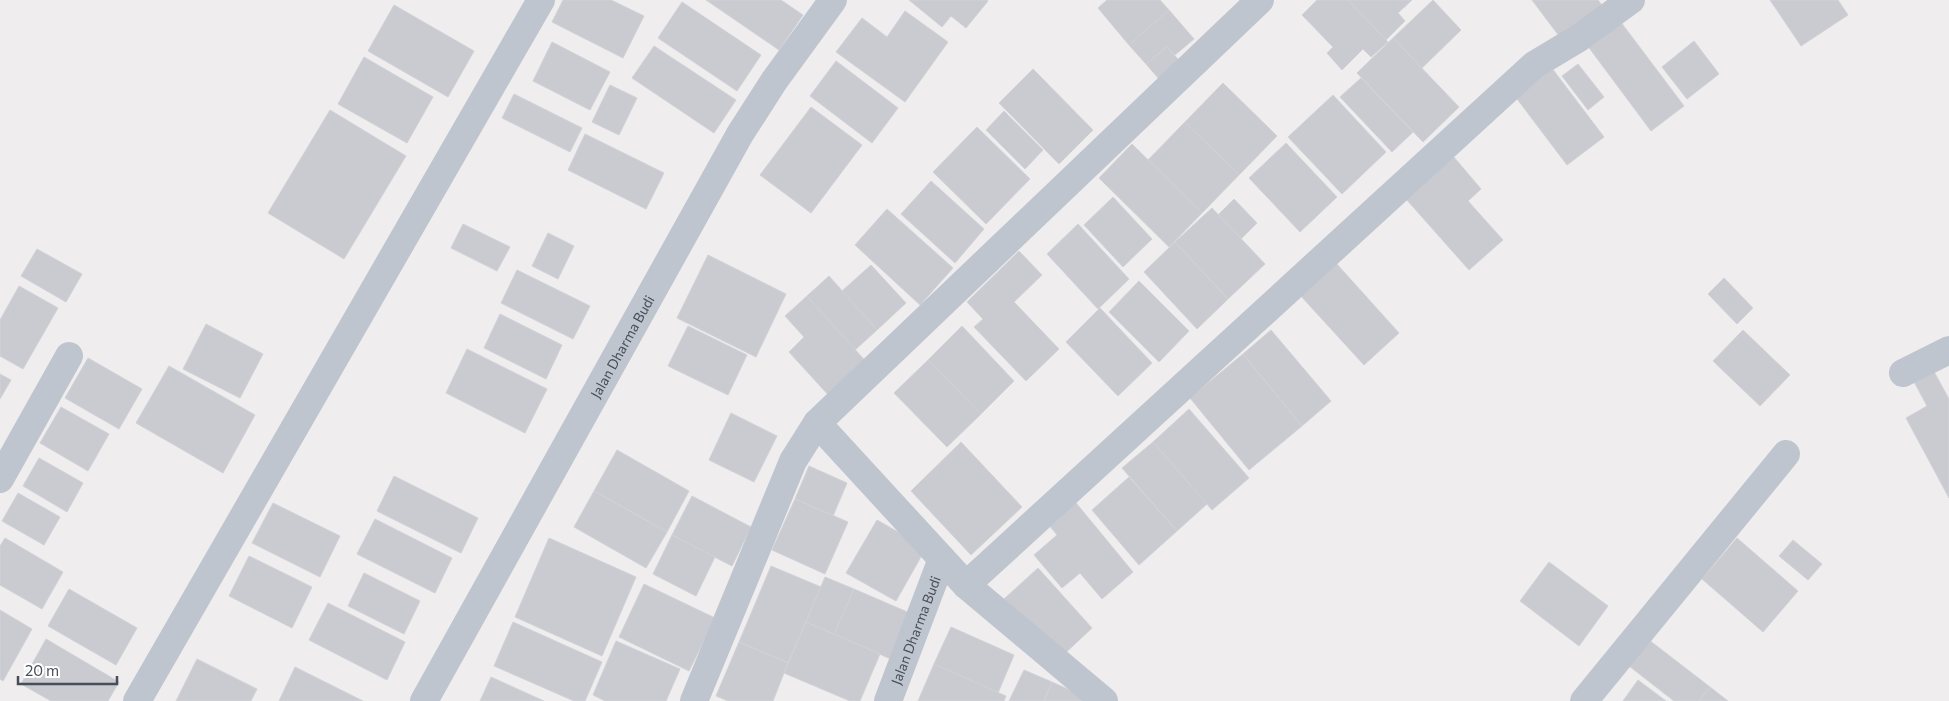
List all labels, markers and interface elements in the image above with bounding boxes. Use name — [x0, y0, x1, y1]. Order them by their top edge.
street label: Jalan Dharma Budi — [586, 292, 657, 401]
street label: Jalan Dharma Budi — [887, 573, 943, 687]
scale bar — [18, 654, 116, 686]
text: 20 m — [25, 661, 59, 679]

